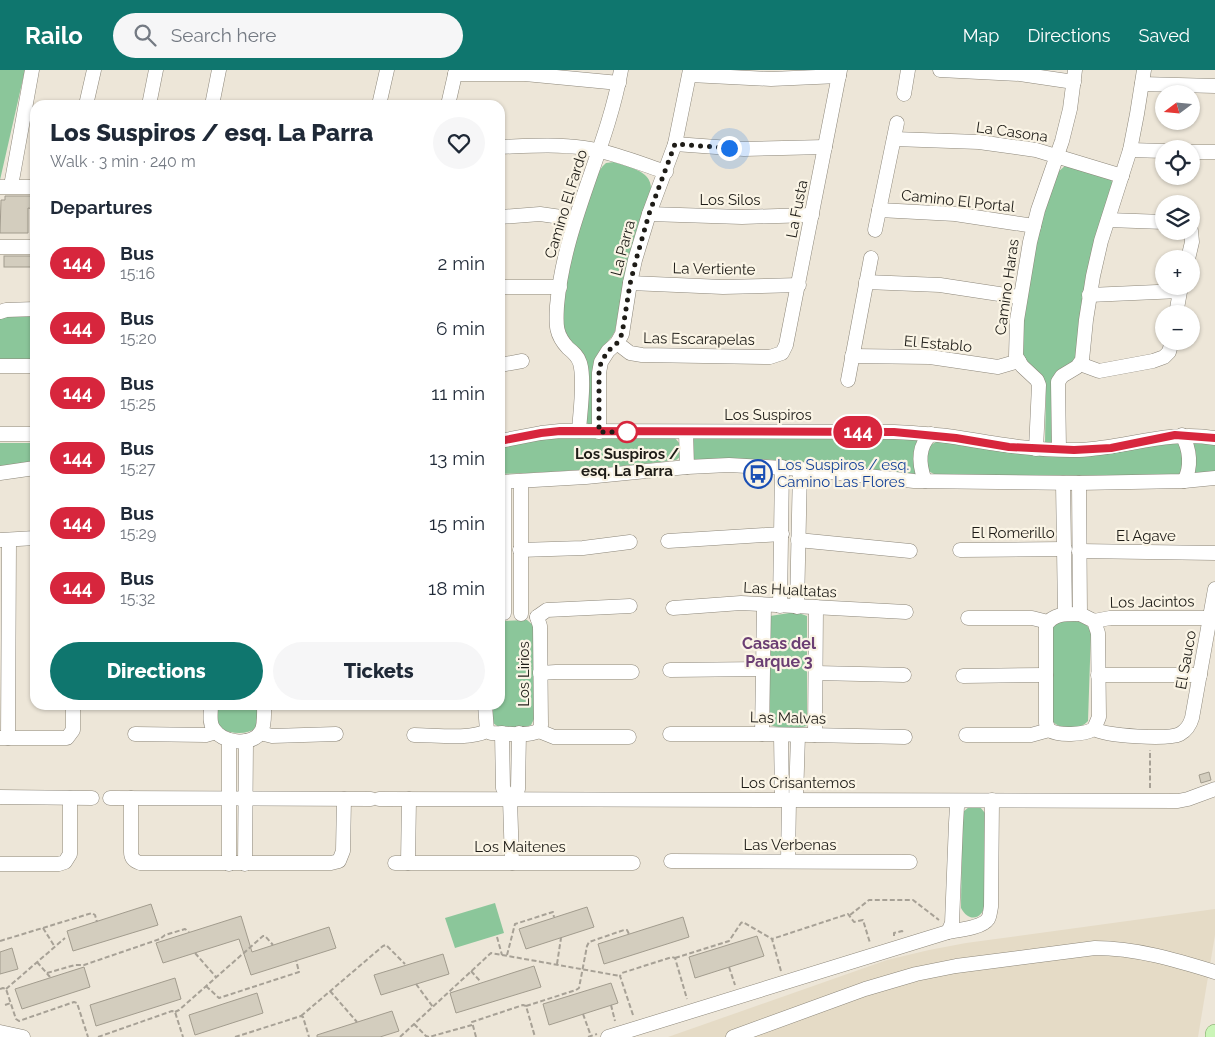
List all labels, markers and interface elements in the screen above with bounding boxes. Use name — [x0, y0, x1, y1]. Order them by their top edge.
search box — [113, 13, 463, 58]
text: Railo — [25, 21, 83, 50]
icon: search — [131, 21, 159, 49]
text: Search here — [171, 24, 276, 46]
text: Map — [963, 25, 999, 46]
text: Directions — [1027, 25, 1111, 46]
text: Saved — [1139, 25, 1190, 46]
north arrow — [1155, 85, 1200, 130]
map controls — [1155, 85, 1200, 350]
button: heart — [433, 117, 485, 169]
text: Los Suspiros / esq. La Parra — [50, 118, 373, 147]
street label: La Casona — [975, 118, 1049, 146]
your location — [717, 136, 742, 161]
button: locate — [1155, 140, 1200, 185]
street label: Camino El Fardo — [541, 147, 591, 261]
text: Walk · 3 min · 240 m — [50, 152, 196, 171]
street label: La Fusta — [783, 179, 811, 239]
street label: Camino El Portal — [900, 186, 1017, 216]
street label: Los Silos — [699, 191, 761, 209]
button: layers — [1155, 195, 1200, 240]
text: Departures — [50, 196, 152, 218]
street label: La Parra — [607, 218, 639, 278]
street label: Camino Haras — [991, 238, 1023, 336]
text: Bus — [120, 242, 154, 264]
button: + — [1155, 250, 1200, 295]
text: 144 — [63, 252, 92, 273]
text: 2 min — [438, 252, 485, 274]
street label: La Vertiente — [672, 259, 756, 279]
text: 15:16 — [120, 264, 155, 283]
button: − — [1155, 305, 1200, 350]
text: Bus — [120, 307, 154, 329]
text: 144 — [63, 317, 92, 338]
text: 6 min — [436, 317, 485, 339]
text: 15:20 — [120, 329, 157, 348]
street label: Las Escarapelas — [643, 329, 755, 349]
street label: El Establo — [903, 332, 973, 356]
text: Bus — [120, 372, 154, 394]
text: 144 — [63, 382, 92, 403]
text: 11 min — [431, 382, 485, 404]
text: 15:25 — [120, 394, 156, 413]
street label: Los Suspiros — [724, 406, 812, 424]
line badge: 144 — [829, 416, 887, 448]
marker: Los Suspiros / esq. La Parra — [616, 421, 638, 443]
text: 144 — [843, 421, 873, 442]
text: Bus — [120, 437, 154, 459]
place label: Los Suspiros / esq. La Parra — [575, 445, 680, 480]
text: 144 — [63, 447, 92, 468]
text: 13 min — [429, 447, 485, 469]
place label: Los Suspiros / esq. Camino Las Flores — [777, 456, 909, 491]
text: 15:27 — [120, 459, 155, 478]
bus stop icon: Los Suspiros / esq. Camino Las Flores — [743, 459, 773, 489]
text: Bus — [120, 502, 154, 524]
text: 144 — [63, 512, 92, 533]
text: 15 min — [429, 512, 485, 534]
text: 15:29 — [120, 524, 156, 543]
street label: El Romerillo — [971, 524, 1055, 542]
street label: El Agave — [1116, 527, 1176, 545]
text: Bus — [120, 567, 154, 589]
text: 144 — [63, 577, 92, 598]
text: 18 min — [428, 577, 485, 599]
street label: Las Hualtatas — [743, 579, 837, 601]
text: 15:32 — [120, 589, 155, 608]
street label: Los Jacintos — [1110, 592, 1194, 612]
street label: El Sauco — [1172, 629, 1200, 691]
district label: Casas del Parque 3 — [742, 634, 817, 671]
street label: Los Lirios — [515, 641, 533, 707]
button: Directions — [50, 642, 263, 700]
button: Tickets — [273, 642, 485, 700]
street label: Las Malvas — [750, 708, 826, 728]
street label: Los Crisantemos — [740, 774, 856, 792]
street label: Las Verbenas — [744, 836, 836, 854]
street label: Los Maitenes — [474, 838, 566, 856]

